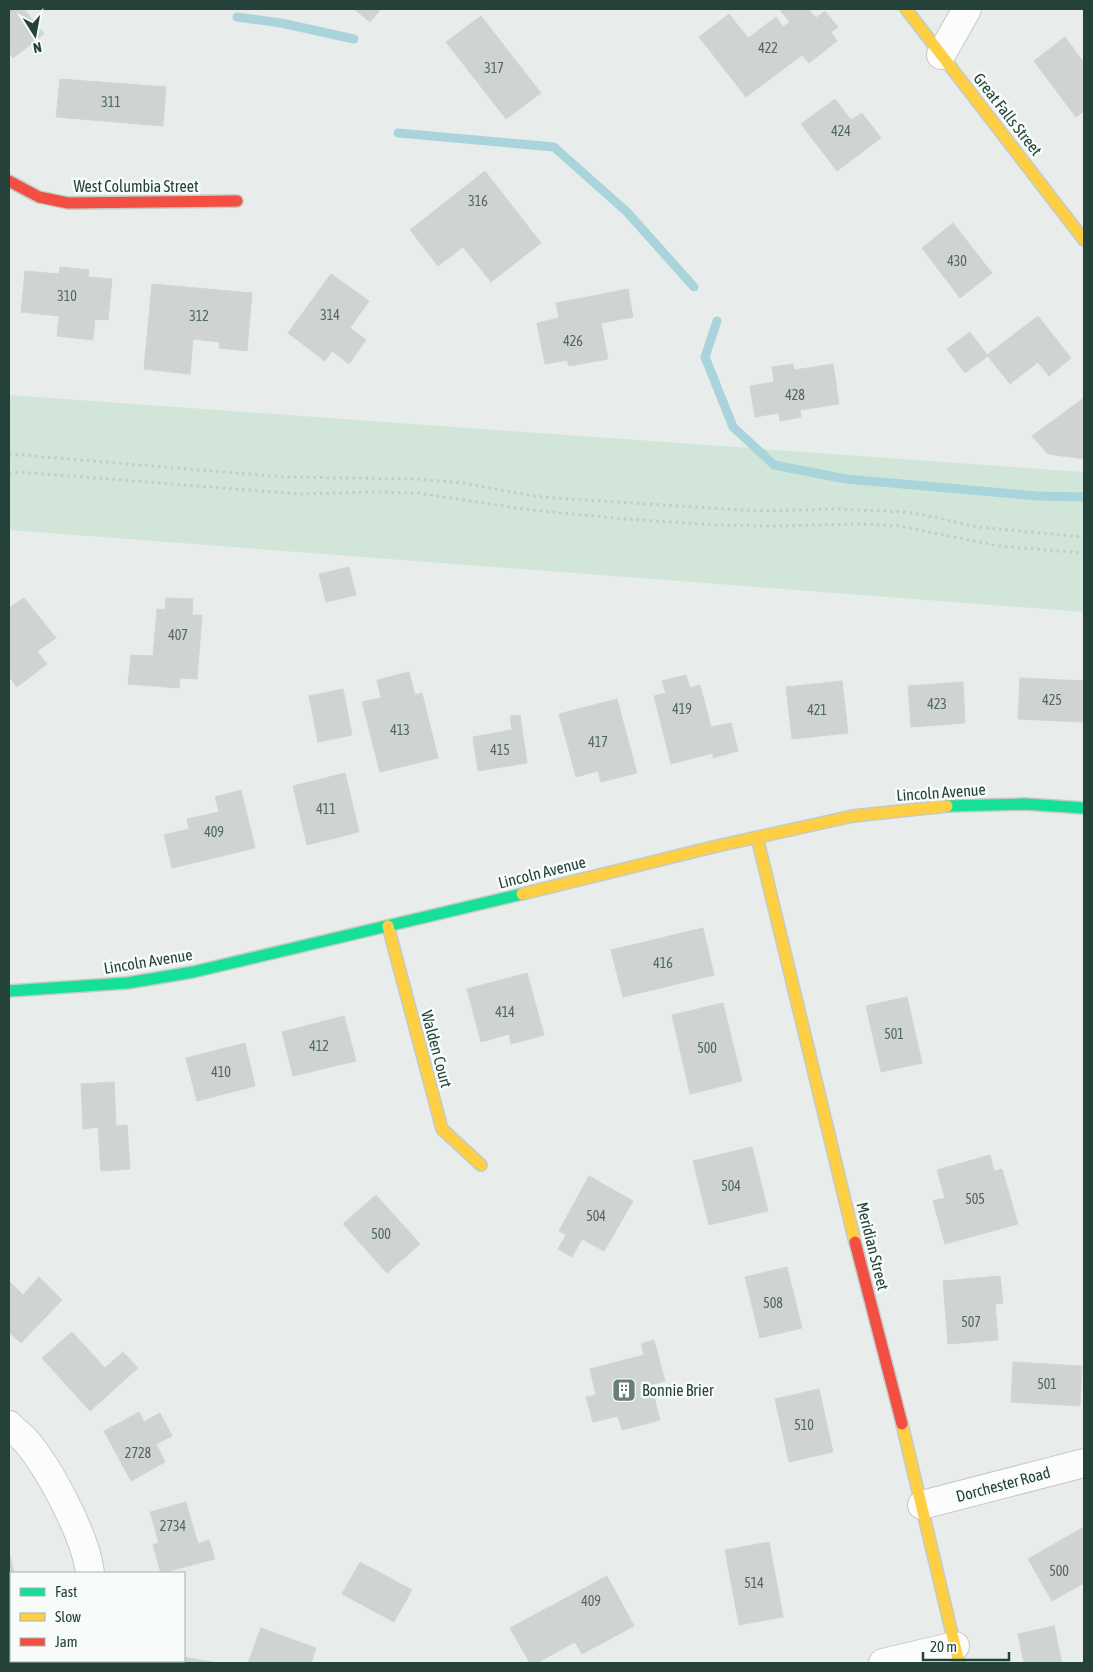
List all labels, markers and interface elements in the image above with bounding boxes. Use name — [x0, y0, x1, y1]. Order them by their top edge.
north arrow — [10, 10, 60, 60]
text: N — [32, 39, 43, 56]
house number: 422 — [758, 40, 778, 56]
house number: 317 — [484, 60, 504, 76]
street label: Great Falls Street — [970, 69, 1046, 159]
house number: 311 — [101, 94, 121, 110]
house number: 424 — [831, 123, 851, 139]
street label: West Columbia Street — [73, 177, 199, 195]
house number: 316 — [468, 193, 488, 209]
house number: 430 — [947, 253, 967, 269]
house number: 310 — [57, 288, 77, 304]
house number: 314 — [320, 307, 340, 323]
house number: 312 — [189, 308, 209, 324]
house number: 426 — [563, 333, 583, 349]
house number: 428 — [785, 387, 805, 403]
house number: 407 — [168, 627, 188, 643]
house number: 425 — [1042, 692, 1062, 708]
house number: 423 — [927, 696, 947, 712]
house number: 419 — [672, 701, 692, 717]
house number: 421 — [807, 702, 827, 718]
house number: 413 — [390, 722, 410, 738]
house number: 417 — [588, 734, 608, 750]
house number: 415 — [490, 742, 510, 758]
street label: Lincoln Avenue — [896, 780, 986, 804]
house number: 411 — [316, 801, 336, 817]
house number: 409 — [204, 824, 224, 840]
street label: Lincoln Avenue — [496, 852, 588, 892]
street label: Lincoln Avenue — [102, 945, 194, 977]
house number: 416 — [653, 955, 673, 971]
house number: 414 — [495, 1004, 515, 1020]
street label: Walden Court — [418, 1008, 456, 1090]
house number: 501 — [884, 1026, 904, 1042]
house number: 412 — [309, 1038, 329, 1054]
house number: 500 — [697, 1040, 717, 1056]
house number: 410 — [211, 1064, 231, 1080]
house number: 504 — [721, 1178, 741, 1194]
house number: 505 — [965, 1191, 985, 1207]
street label: Meridian Street — [853, 1200, 893, 1292]
house number: 504 — [586, 1208, 606, 1224]
house number: 500 — [371, 1226, 391, 1242]
house number: 508 — [763, 1295, 783, 1311]
house number: 507 — [961, 1314, 981, 1330]
house number: 501 — [1037, 1376, 1057, 1392]
building icon: Bonnie Brier — [611, 1377, 637, 1403]
place label: Bonnie Brier — [642, 1381, 714, 1399]
house number: 510 — [794, 1417, 814, 1433]
house number: 2728 — [125, 1445, 152, 1461]
street label: Dorchester Road — [954, 1463, 1052, 1505]
house number: 2734 — [160, 1518, 187, 1534]
house number: 500 — [1049, 1563, 1069, 1579]
legend — [10, 1572, 185, 1662]
house number: 514 — [744, 1575, 764, 1591]
text: Fast — [55, 1583, 77, 1600]
house number: 409 — [581, 1593, 601, 1609]
text: Slow — [55, 1608, 81, 1625]
scale bar — [923, 1630, 1009, 1662]
text: Jam — [55, 1633, 78, 1650]
text: 20 m — [930, 1638, 957, 1655]

